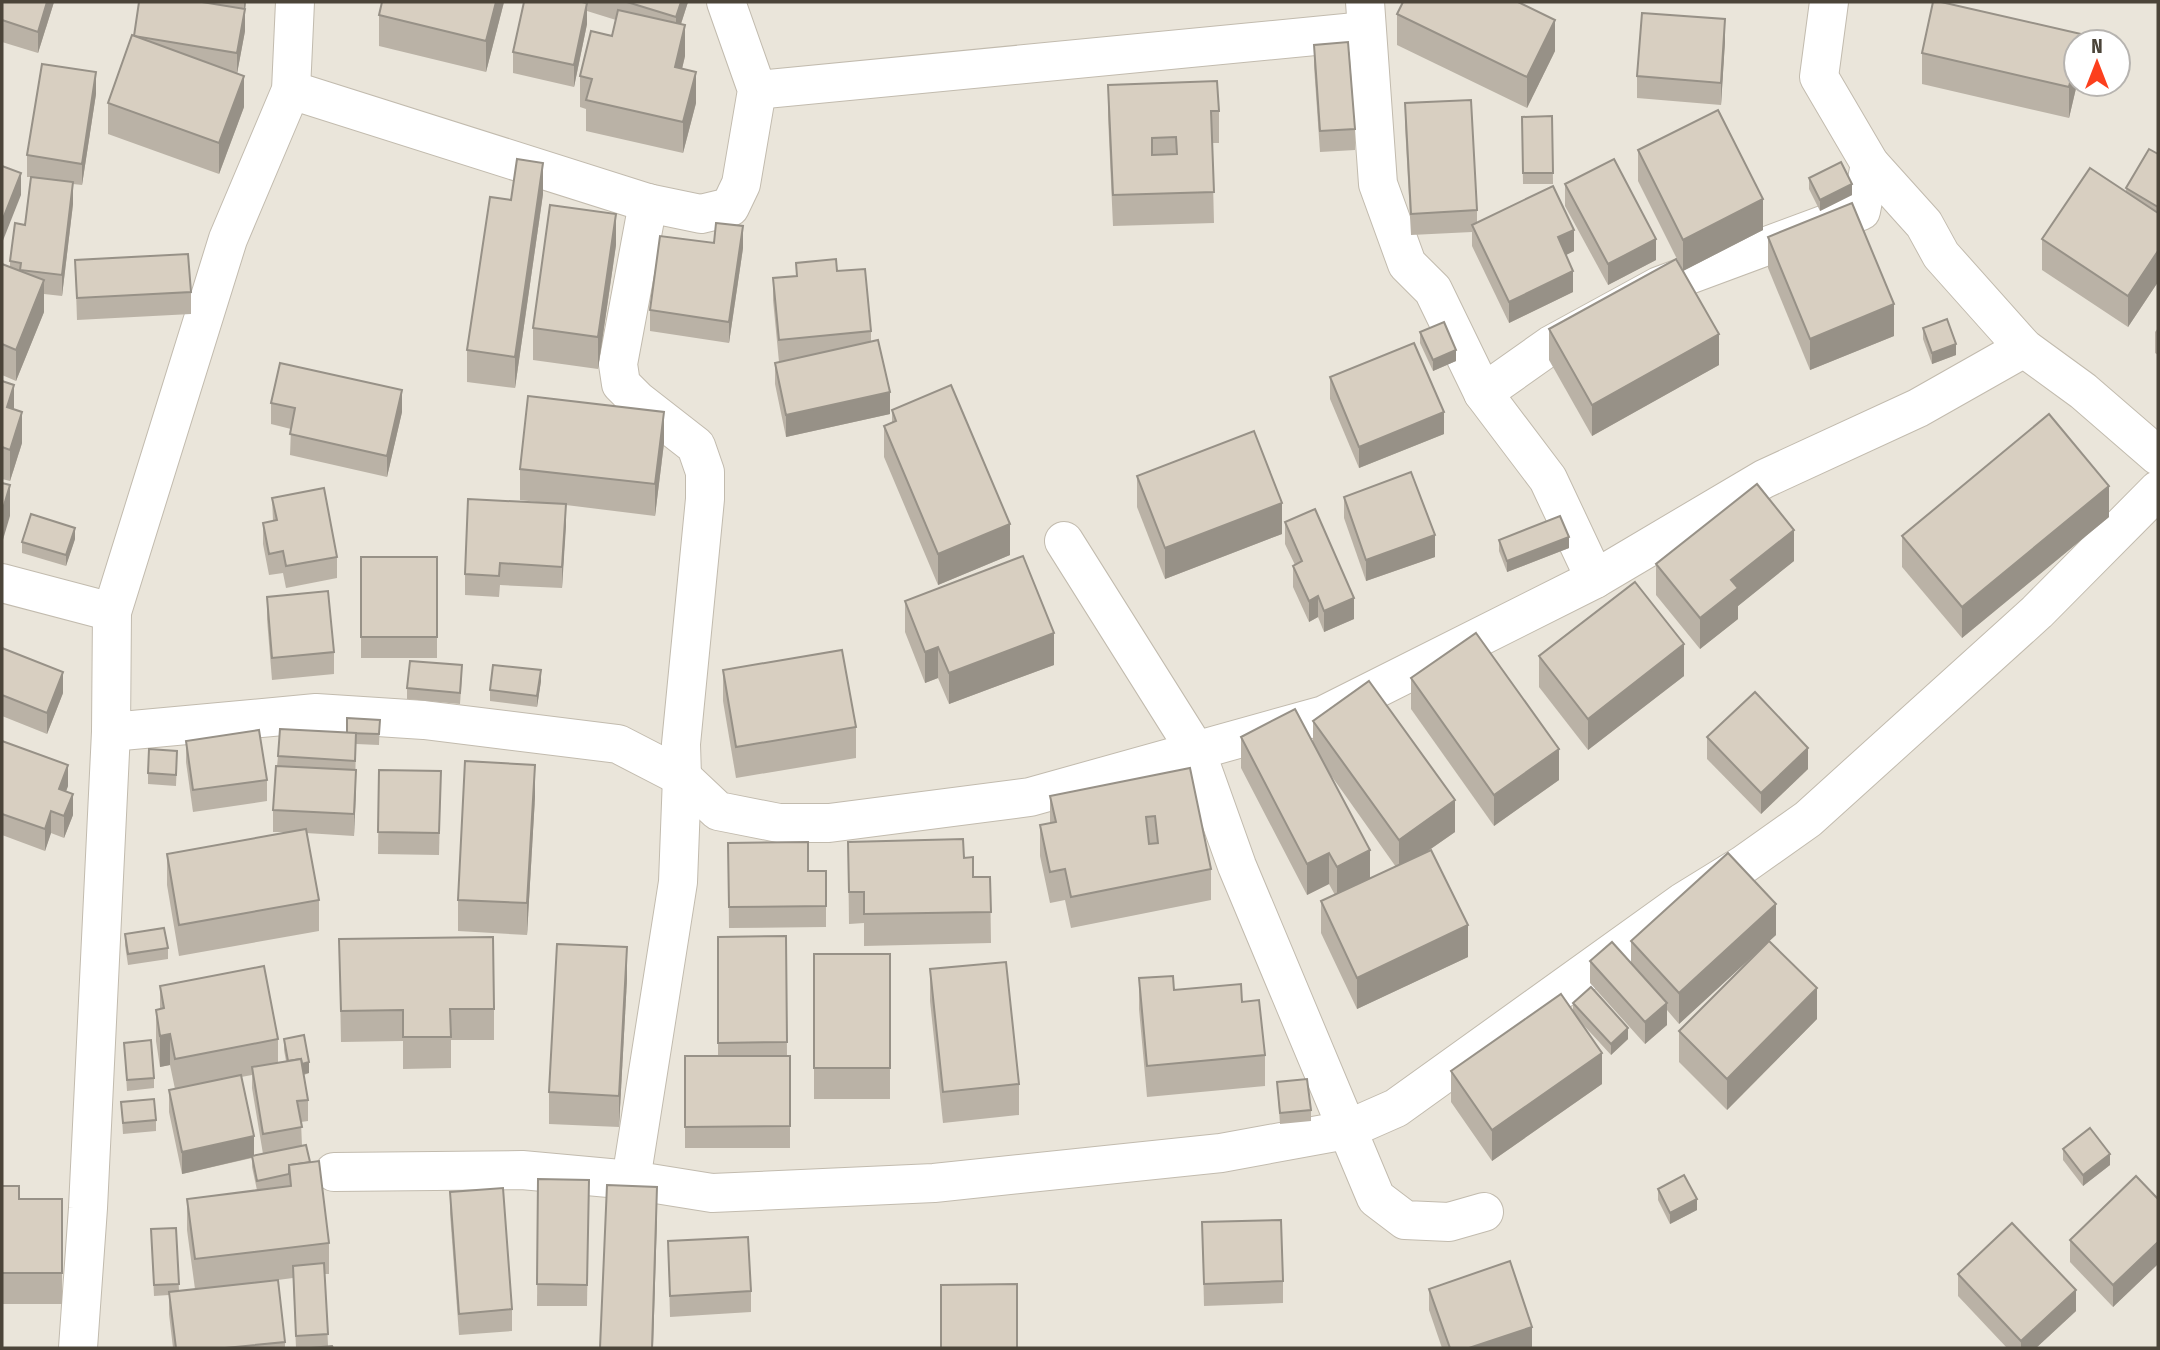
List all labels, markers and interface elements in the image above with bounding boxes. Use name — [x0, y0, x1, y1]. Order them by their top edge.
north arrow — [2062, 28, 2132, 98]
text: N — [2091, 35, 2103, 58]

